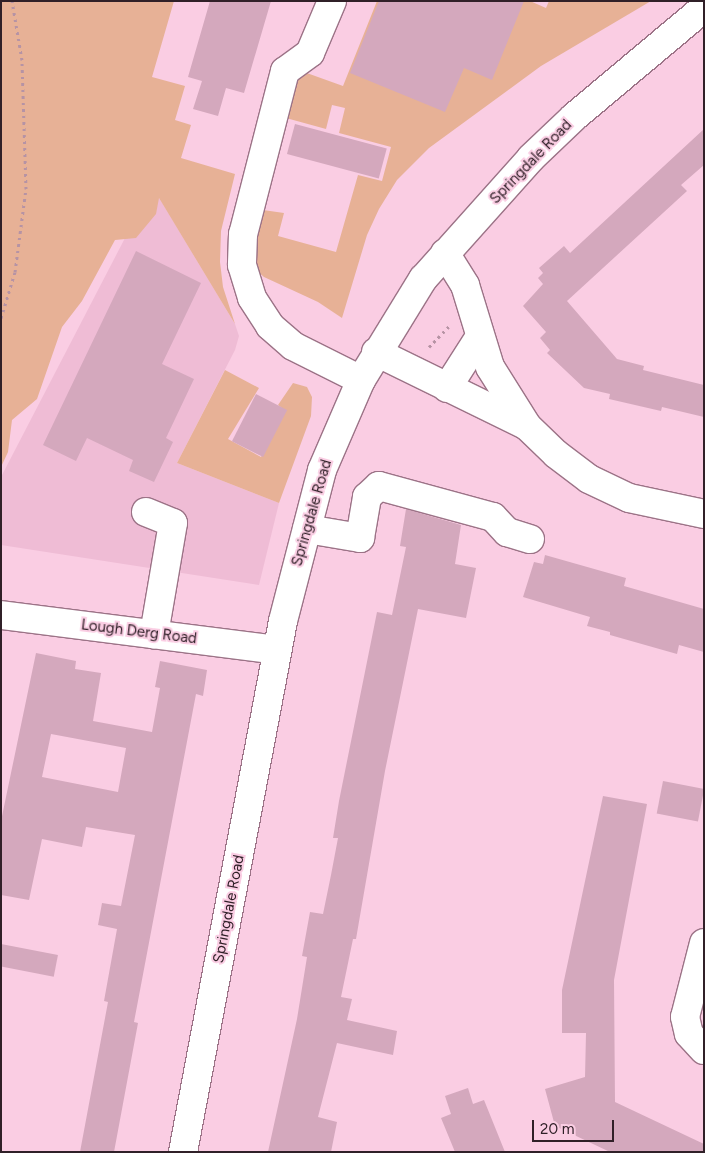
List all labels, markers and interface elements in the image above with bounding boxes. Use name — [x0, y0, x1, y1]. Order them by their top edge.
street label: Springdale Road — [486, 116, 576, 208]
street label: Springdale Road — [288, 458, 336, 568]
street label: Lough Derg Road — [80, 616, 198, 648]
street label: Springdale Road — [210, 853, 248, 965]
scale bar — [535, 1110, 618, 1142]
text: 20 m — [540, 1120, 574, 1138]

